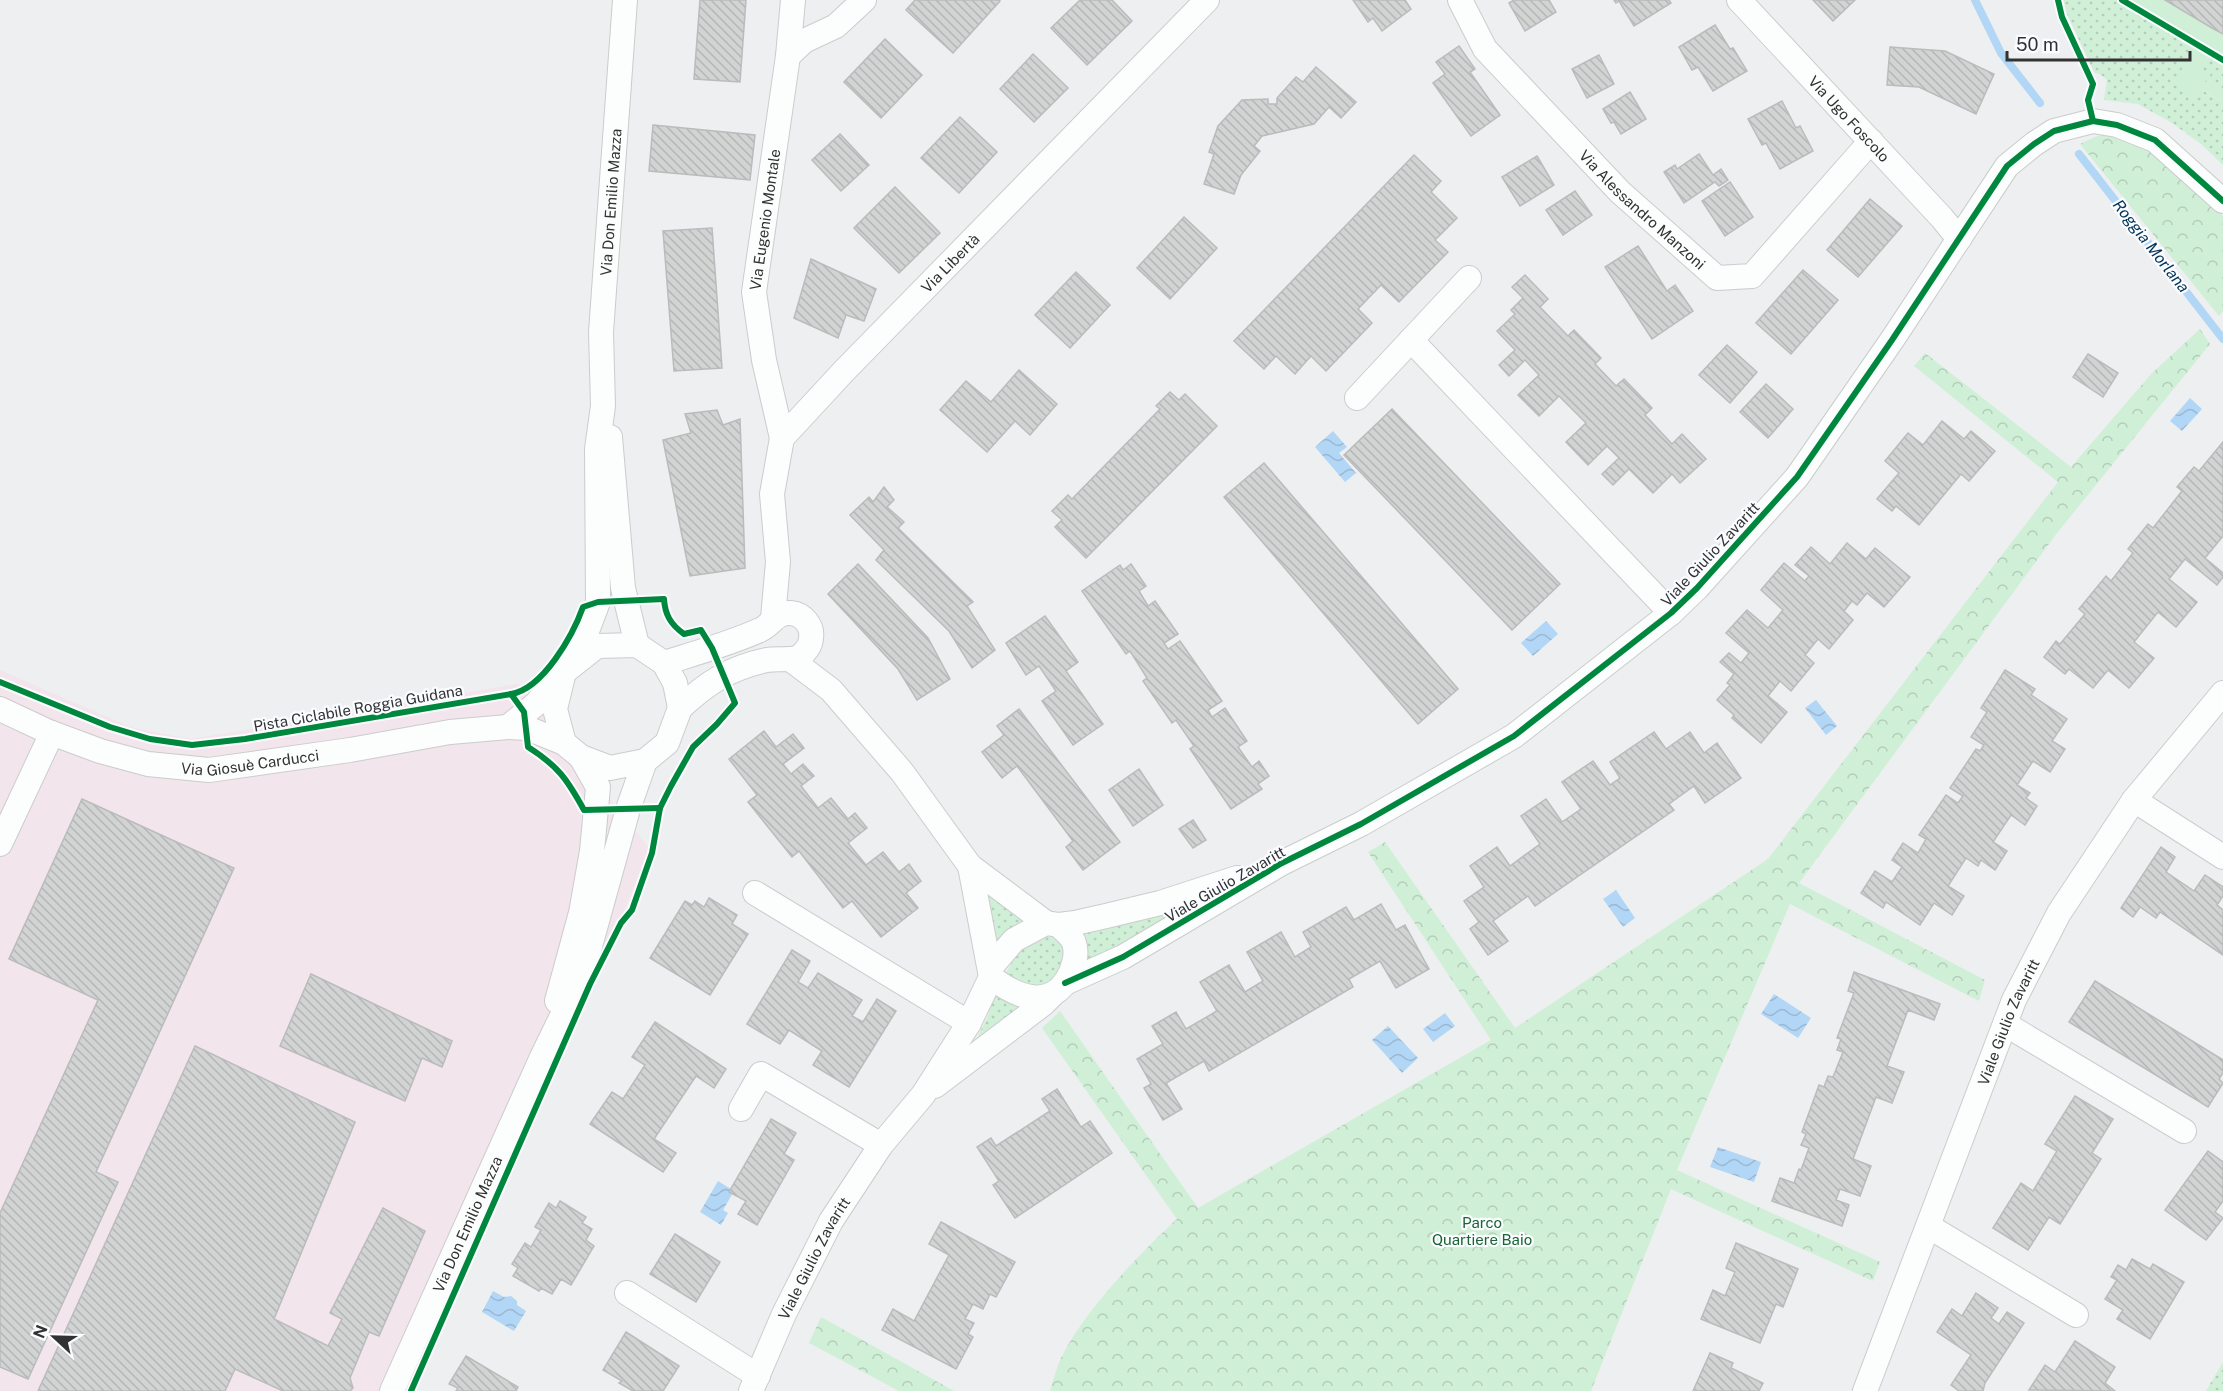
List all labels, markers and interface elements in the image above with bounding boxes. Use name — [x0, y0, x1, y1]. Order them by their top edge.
scale bar — [2007, 24, 2190, 62]
text: 50 m — [2016, 34, 2059, 55]
street label: Via Ugo Foscolo — [1805, 72, 1893, 165]
street label: Via Don Emilio Mazza — [597, 128, 624, 276]
street label: Via Alessandro Manzoni — [1576, 146, 1709, 272]
street label: Via Eugenio Montale — [746, 148, 783, 291]
water label: Roggia Morlana — [2109, 196, 2193, 296]
street label: Via Libertà — [917, 230, 982, 296]
street label: Viale Giulio Zavaritt — [1657, 498, 1763, 609]
street label: Pista Ciclabile Roggia Guidana — [252, 681, 464, 735]
street label: Via Giosuè Carducci — [180, 746, 320, 779]
street label: Viale Giulio Zavaritt — [1162, 843, 1288, 925]
street label: Viale Giulio Zavaritt — [1974, 955, 2043, 1088]
street label: Via Don Emilio Mazza — [429, 1153, 505, 1295]
street label: Viale Giulio Zavaritt — [774, 1194, 853, 1322]
park label: Parco Quartiere Baio — [1432, 1214, 1532, 1248]
north arrow — [24, 1307, 84, 1367]
text: N — [29, 1322, 52, 1341]

